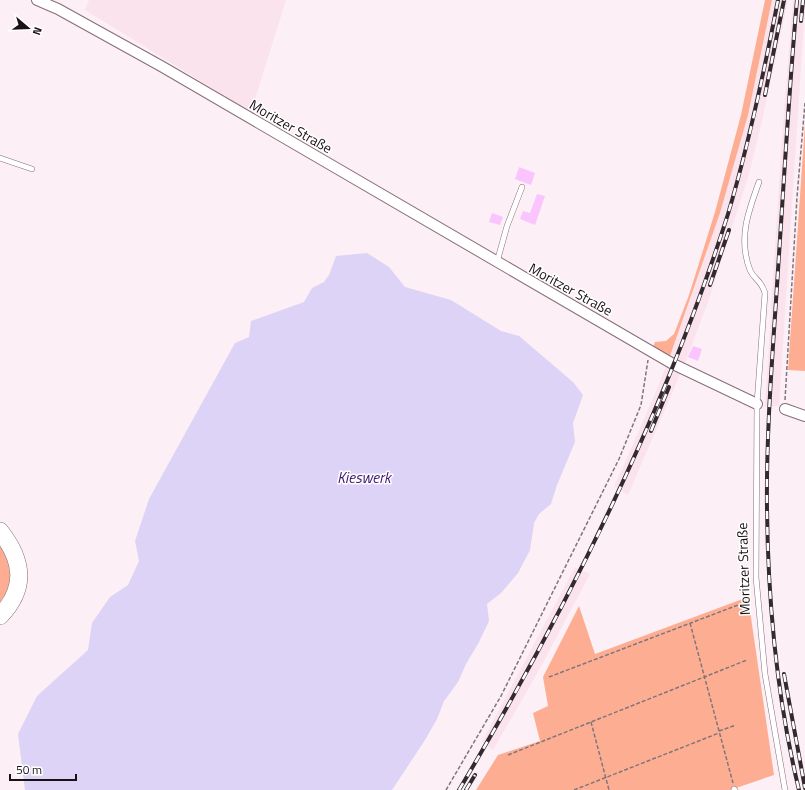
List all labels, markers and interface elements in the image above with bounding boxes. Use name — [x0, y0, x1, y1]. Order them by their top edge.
north arrow — [8, 8, 48, 48]
text: N — [29, 25, 46, 37]
street label: Moritzer Straße — [246, 94, 336, 158]
street label: Moritzer Straße — [525, 257, 617, 321]
water label: Kieswerk — [337, 466, 393, 489]
street label: Moritzer Straße — [731, 522, 755, 616]
scale bar — [10, 756, 76, 782]
text: 50 m — [16, 760, 42, 779]

